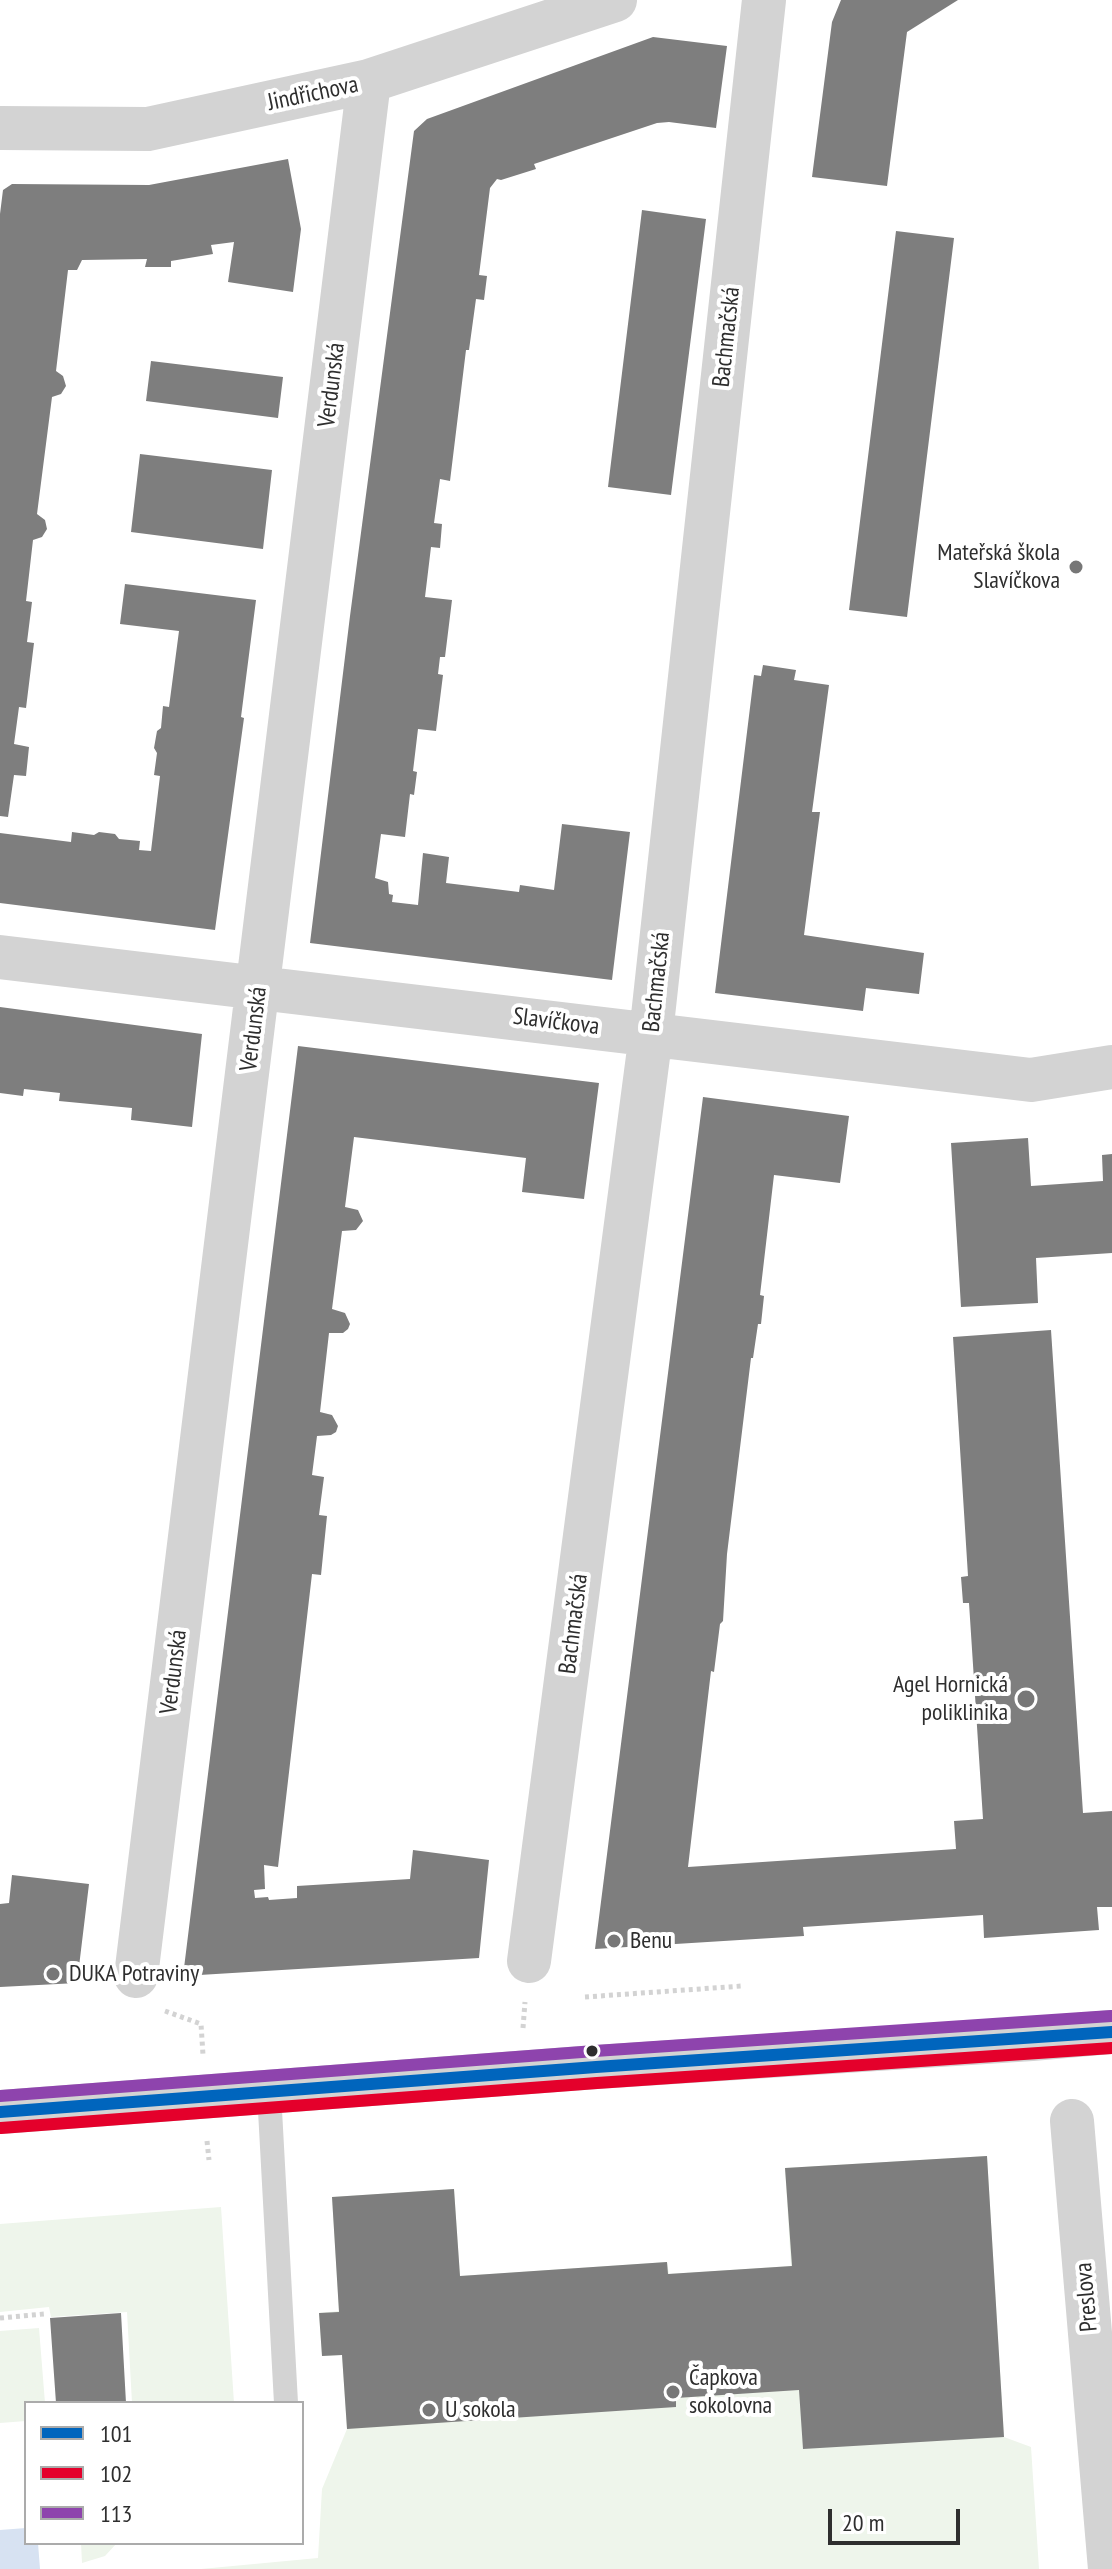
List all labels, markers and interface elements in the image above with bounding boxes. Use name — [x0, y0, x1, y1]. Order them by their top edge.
street label: Jindřichova — [265, 70, 361, 118]
street label: Bachmačská — [707, 285, 747, 389]
street label: Verdunská — [313, 341, 351, 429]
place label: Mateřská škola Slavíčkova — [937, 539, 1060, 595]
marker: Mateřská škola Slavíčkova — [1067, 558, 1085, 576]
street label: Bachmačská — [637, 930, 677, 1034]
street label: Verdunská — [235, 985, 273, 1073]
street label: Slavíčkova — [511, 1002, 601, 1042]
street label: Bachmačská — [554, 1572, 594, 1676]
street label: Verdunská — [155, 1628, 193, 1716]
place label: Agel Hornická poliklinika — [893, 1671, 1008, 1727]
marker: Agel Hornická poliklinika — [1015, 1688, 1037, 1710]
place label: Benu — [630, 1927, 672, 1955]
marker: Benu — [605, 1932, 623, 1950]
place label: DUKA Potraviny — [69, 1960, 199, 1988]
marker: DUKA Potraviny — [44, 1965, 62, 1983]
unlabelled marker — [584, 2043, 600, 2059]
street label: Preslova — [1070, 2261, 1104, 2333]
place label: Čapkova sokolovna — [689, 2364, 772, 2420]
marker: Čapkova sokolovna — [664, 2383, 682, 2401]
place label: U sokola — [445, 2396, 516, 2424]
legend — [24, 2401, 304, 2545]
marker: U sokola — [420, 2401, 438, 2419]
text: 101 — [100, 2418, 132, 2449]
text: 102 — [100, 2458, 132, 2489]
scale bar — [832, 2493, 964, 2543]
text: 113 — [100, 2498, 132, 2529]
text: 20 m — [842, 2507, 884, 2538]

